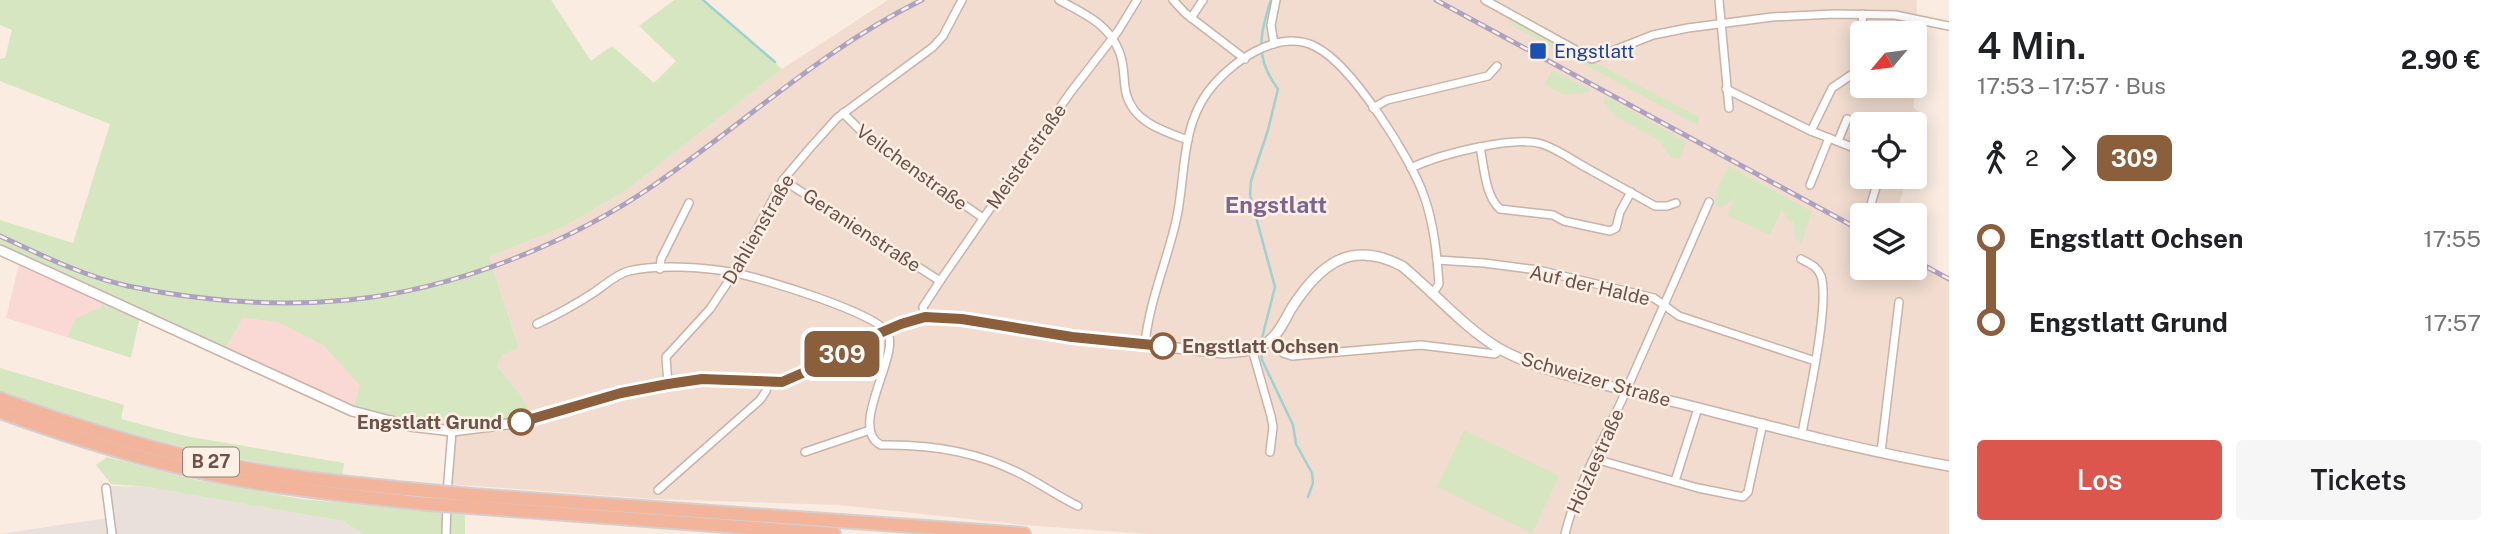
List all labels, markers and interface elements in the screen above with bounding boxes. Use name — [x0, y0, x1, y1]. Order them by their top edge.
north arrow — [1850, 21, 1927, 98]
map controls — [1850, 21, 1927, 280]
text: 4 Min. — [1977, 23, 2086, 68]
place label: Engstlatt — [1554, 40, 1634, 62]
marker: Engstlatt — [1528, 41, 1548, 61]
text: 2.90 € — [2401, 44, 2481, 75]
text: 17:53 – 17:57 · Bus — [1977, 72, 2166, 99]
street label: Meisterstraße — [982, 99, 1070, 213]
button: locate — [1850, 112, 1927, 189]
street label: Veilchenstraße — [852, 119, 972, 215]
icon: walk — [1977, 139, 2015, 177]
icon: forward — [2049, 139, 2087, 177]
text: 2 — [2025, 144, 2039, 171]
text: 309 — [2111, 144, 2158, 172]
street label: Dahlienstraße — [718, 170, 798, 288]
street label: Geranienstraße — [799, 184, 925, 276]
district label: Engstlatt — [1225, 191, 1327, 218]
button: layers — [1850, 203, 1927, 280]
text: Engstlatt Ochsen — [2029, 223, 2244, 254]
text: 17:55 — [2423, 225, 2481, 252]
street label: Auf der Halde — [1528, 260, 1652, 310]
text: Engstlatt Grund — [2029, 307, 2228, 338]
text: 17:57 — [2424, 309, 2481, 336]
line badge: 309 — [802, 331, 882, 377]
marker: Engstlatt Ochsen — [1150, 333, 1176, 359]
place label: Engstlatt Ochsen — [1182, 335, 1339, 357]
text: 309 — [818, 340, 866, 368]
street label: Schweizer Straße — [1519, 347, 1673, 411]
street label: Hölzlestraße — [1562, 405, 1628, 517]
marker: Engstlatt Grund — [508, 409, 534, 435]
place label: Engstlatt Grund — [357, 411, 502, 433]
button: Los — [1977, 440, 2222, 520]
button: Tickets — [2236, 440, 2481, 520]
road number: B 27 — [183, 448, 239, 476]

